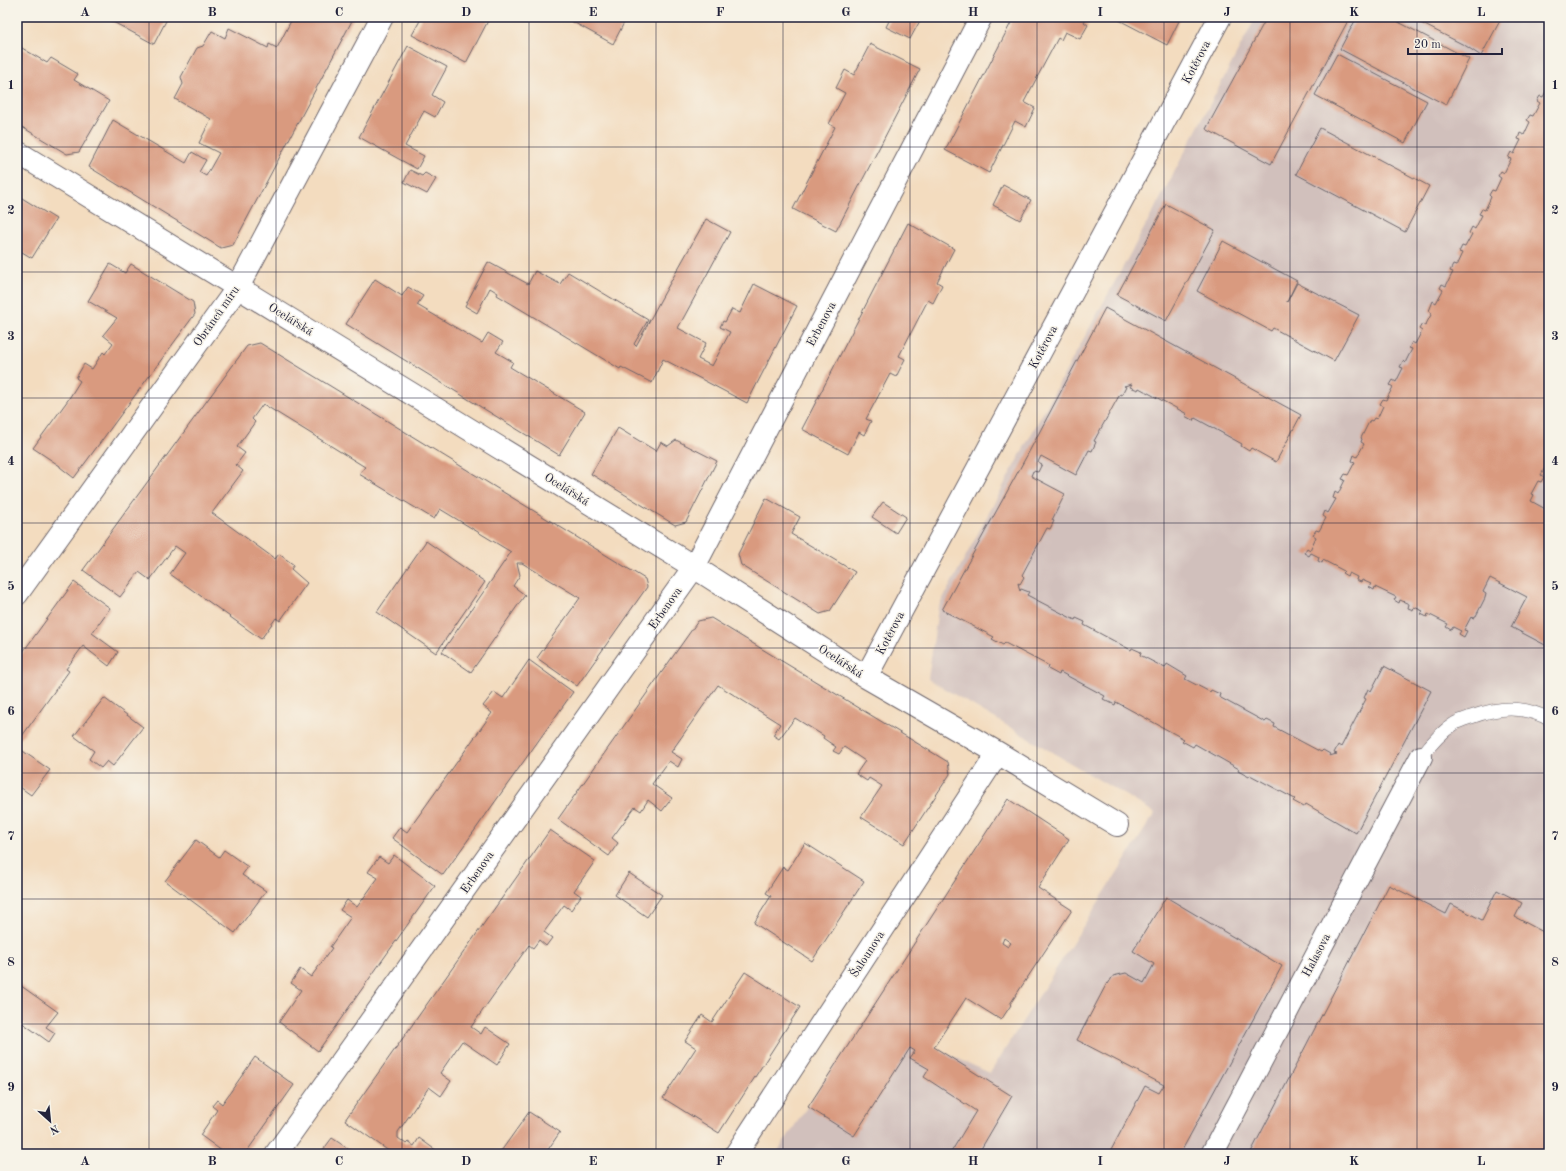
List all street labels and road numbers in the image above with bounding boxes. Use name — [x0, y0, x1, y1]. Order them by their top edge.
street label: Kotěrova — [1181, 39, 1213, 86]
street label: Obránců míru — [192, 284, 242, 349]
street label: Erbenova — [805, 300, 839, 349]
street label: Ocelářská — [266, 301, 315, 338]
street label: Kotěrova — [1028, 324, 1060, 371]
street label: Ocelářská — [542, 471, 591, 508]
street label: Erbenova — [647, 585, 685, 632]
street label: Kotěrova — [875, 610, 907, 657]
street label: Ocelářská — [816, 643, 865, 681]
street label: Erbenova — [459, 849, 497, 896]
street label: Šalounova — [845, 927, 887, 980]
street label: Halasova — [1301, 932, 1333, 979]

